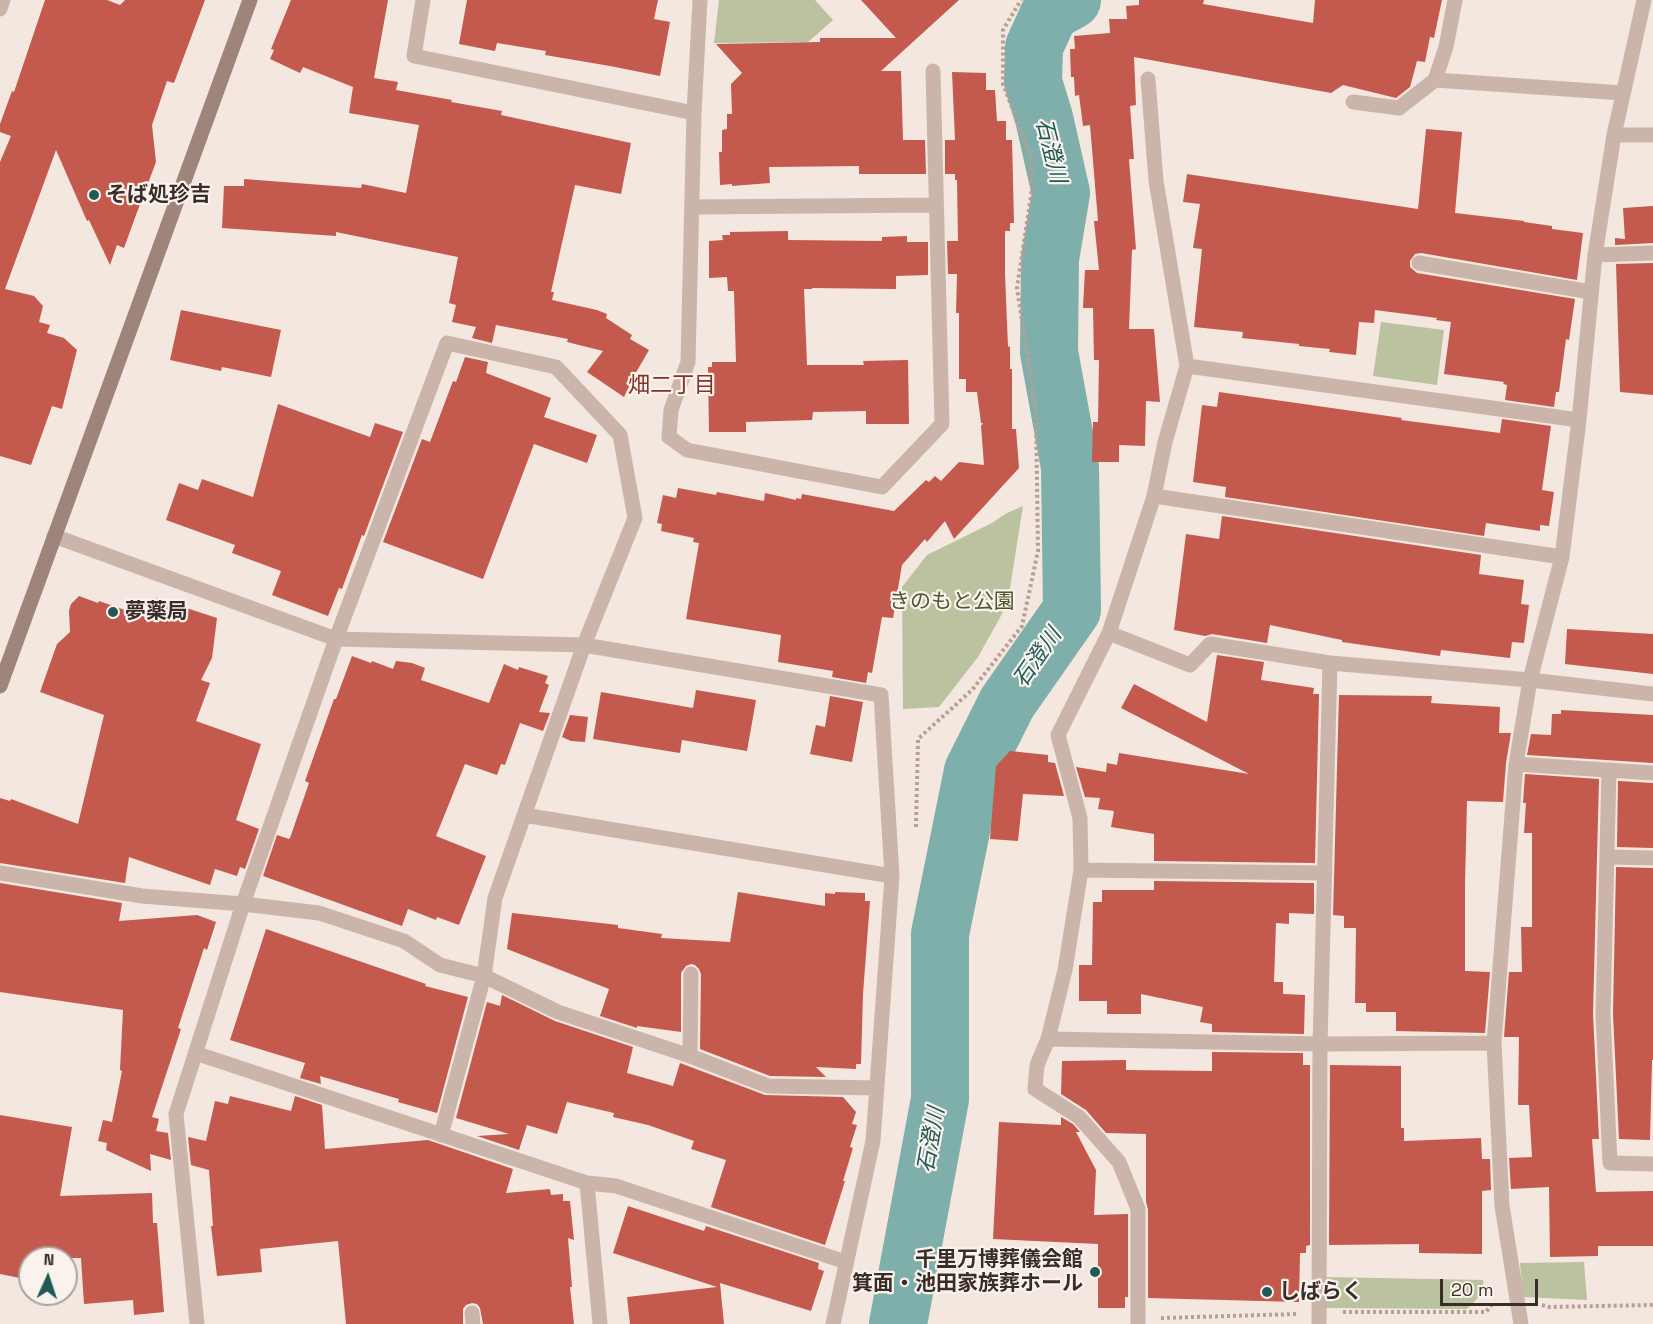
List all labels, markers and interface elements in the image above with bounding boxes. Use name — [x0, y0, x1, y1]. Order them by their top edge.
water label: 石澄川 — [1029, 116, 1071, 186]
place label: そば処珍吉 — [106, 182, 211, 208]
marker: そば処珍吉 — [87, 188, 101, 202]
district label: 畑二丁目 — [628, 373, 716, 399]
park label: きのもと公園 — [889, 589, 1015, 615]
place label: 夢薬局 — [125, 599, 188, 625]
marker: 夢薬局 — [106, 605, 120, 619]
water label: 石澄川 — [1008, 623, 1068, 693]
water label: 石澄川 — [913, 1105, 951, 1175]
north arrow — [18, 1246, 78, 1306]
place label: 千里万博葬儀会館 箕面・池田家族葬ホール — [852, 1247, 1083, 1297]
text: N — [43, 1249, 55, 1270]
marker: 千里万博葬儀会館 箕面・池田家族葬ホール — [1088, 1265, 1102, 1279]
scale bar — [1443, 1267, 1540, 1305]
text: 20 m — [1451, 1278, 1494, 1301]
place label: しばらく — [1279, 1279, 1363, 1305]
marker: しばらく — [1260, 1285, 1274, 1299]

